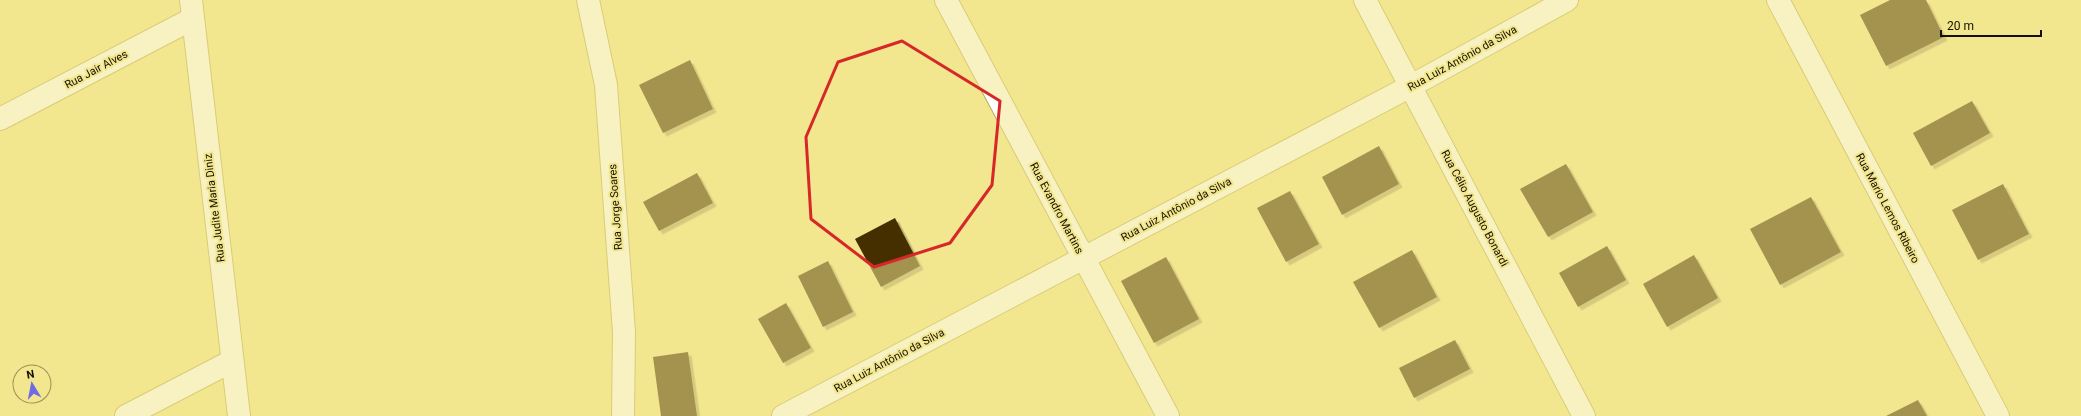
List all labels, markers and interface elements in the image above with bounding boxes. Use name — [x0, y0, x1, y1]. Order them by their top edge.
scale bar — [1941, 12, 2041, 38]
text: 20 m — [1947, 19, 1974, 33]
street label: Rua Luiz Antônio da Silva — [1405, 23, 1519, 94]
street label: Rua Jair Alves — [63, 47, 130, 91]
street label: Rua Célio Augusto Bonardi — [1438, 148, 1511, 269]
street label: Rua Mario Lemos Ribeiro — [1853, 151, 1922, 265]
street label: Rua Judite Maria Diniz — [201, 152, 228, 263]
street label: Rua Evandro Martins — [1027, 160, 1086, 256]
street label: Rua Jorge Soares — [606, 163, 625, 250]
street label: Rua Luiz Antônio da Silva — [1119, 175, 1234, 244]
street label: Rua Luiz Antônio da Silva — [832, 326, 947, 395]
north arrow — [12, 364, 52, 404]
text: N — [25, 368, 36, 382]

